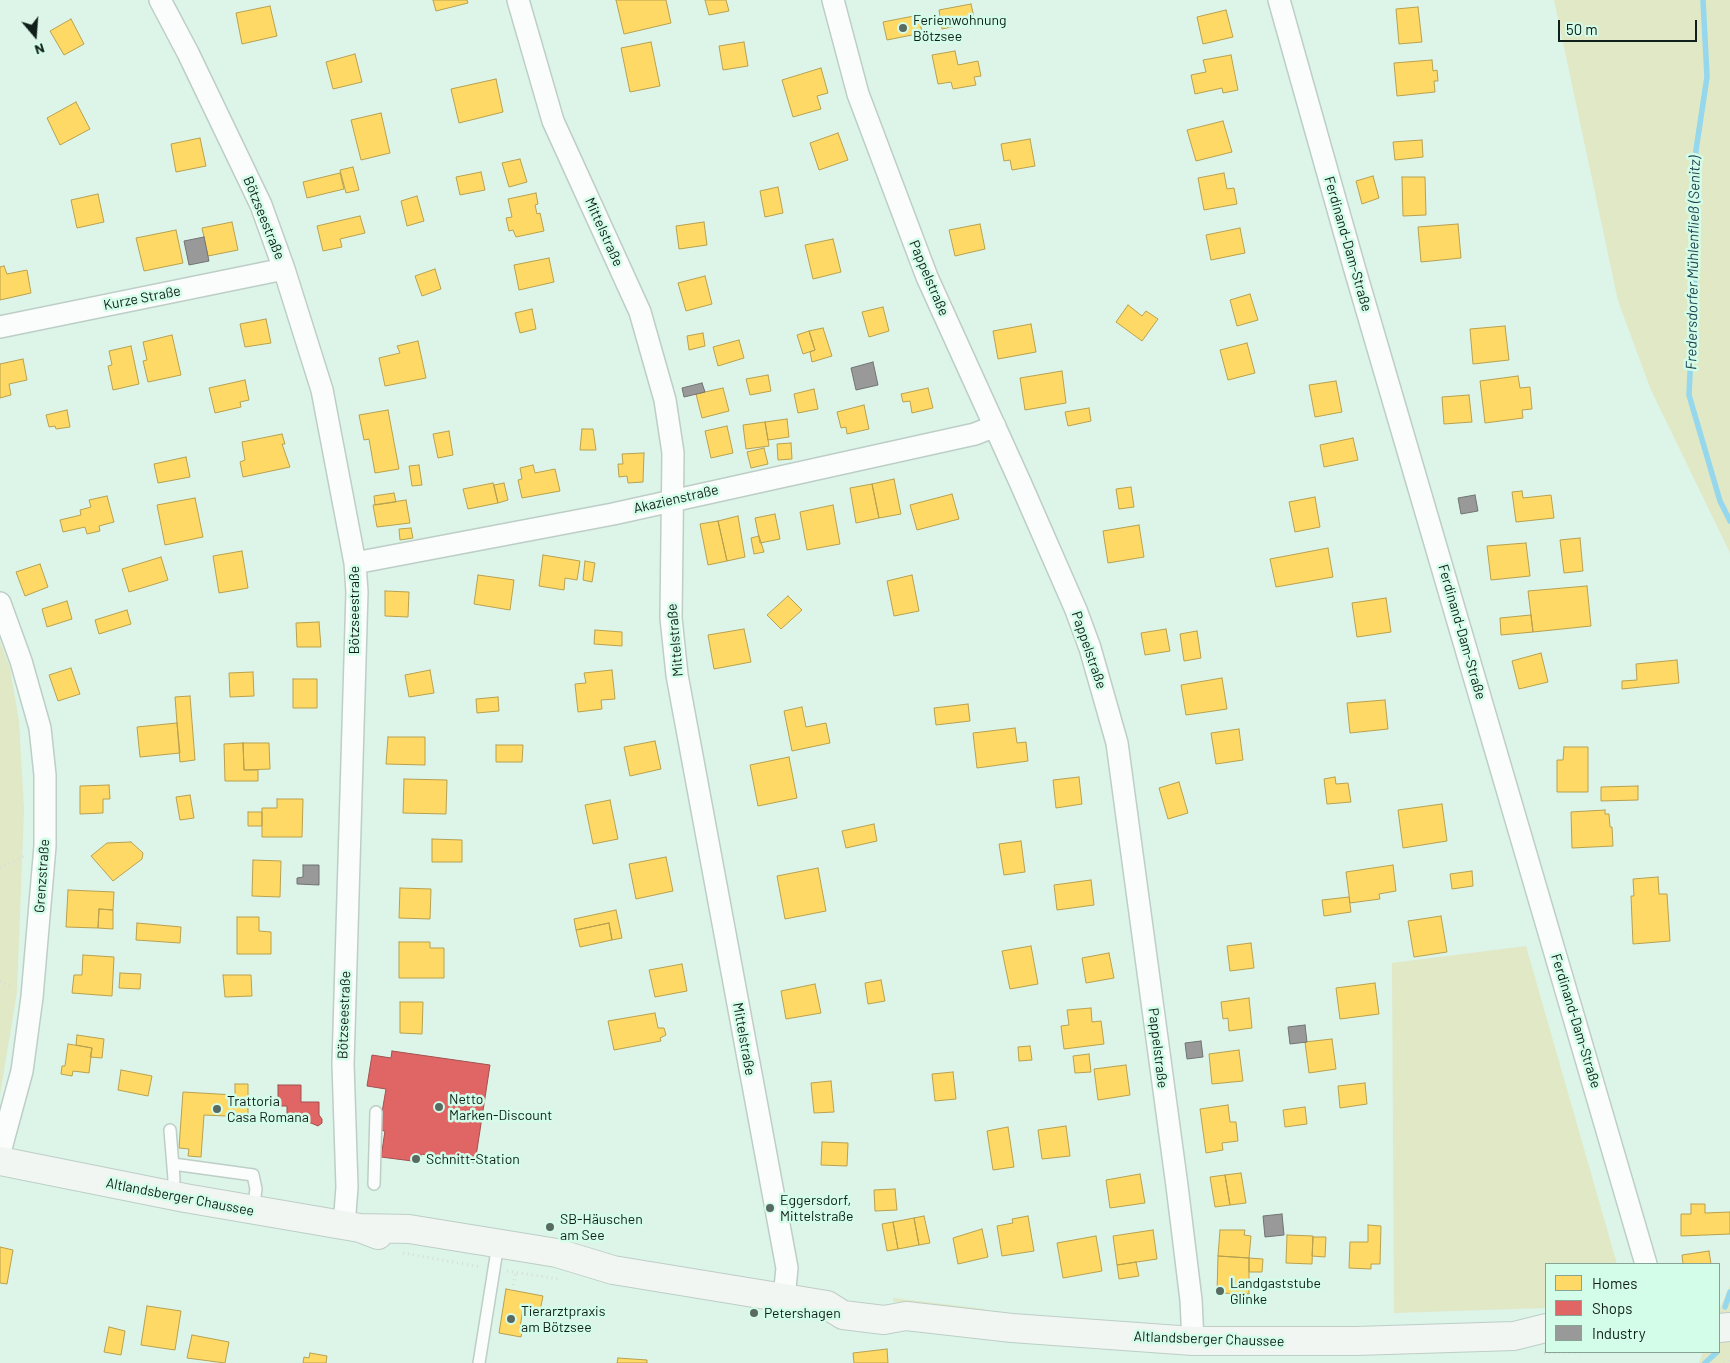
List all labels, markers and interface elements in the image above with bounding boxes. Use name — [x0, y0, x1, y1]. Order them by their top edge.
north arrow — [10, 10, 60, 60]
scale bar — [1560, 10, 1699, 42]
place label: Ferienwohnung Bötzsee — [913, 12, 1007, 44]
text: 50 m — [1566, 20, 1598, 38]
marker: Ferienwohnung Bötzsee — [897, 22, 909, 34]
text: N — [33, 40, 47, 59]
water label: Fredersdorfer Mühlenfließ (Senitz) — [1682, 156, 1704, 370]
street label: Bötzseestraße — [240, 174, 288, 262]
street label: Ferdinand-Dam-Straße — [1321, 174, 1375, 314]
street label: Mittelstraße — [581, 195, 627, 269]
street label: Pappelstraße — [905, 238, 953, 318]
street label: Kurze Straße — [102, 282, 182, 314]
street label: Akazienstraße — [632, 481, 720, 517]
street label: Ferdinand-Dam-Straße — [1435, 562, 1489, 702]
street label: Bötzseestraße — [346, 566, 362, 654]
street label: Mittelstraße — [663, 603, 687, 677]
street label: Pappelstraße — [1068, 609, 1110, 691]
street label: Grenzstraße — [31, 838, 53, 914]
street label: Ferdinand-Dam-Straße — [1548, 952, 1604, 1090]
street label: Bötzseestraße — [334, 971, 354, 1059]
street label: Mittelstraße — [729, 1001, 759, 1077]
street label: Pappelstraße — [1145, 1007, 1171, 1089]
place label: Netto Marken-Discount — [449, 1091, 552, 1124]
place label: Trattoria Casa Romana — [227, 1093, 309, 1126]
marker: Netto Marken-Discount — [433, 1101, 445, 1113]
marker: Trattoria Casa Romana — [211, 1103, 223, 1115]
place label: Schnitt-Station — [426, 1151, 520, 1167]
marker: Schnitt-Station — [410, 1153, 422, 1165]
street label: Altlandsberger Chaussee — [104, 1174, 256, 1220]
place label: Eggersdorf, Mittelstraße — [780, 1192, 854, 1224]
marker: Eggersdorf, Mittelstraße — [764, 1202, 776, 1214]
place label: SB-Häuschen am See — [560, 1211, 643, 1244]
marker: SB-Häuschen am See — [544, 1221, 556, 1233]
legend — [1545, 1263, 1720, 1353]
text: Homes — [1592, 1274, 1637, 1292]
place label: Landgaststube Glinke — [1230, 1275, 1321, 1308]
marker: Landgaststube Glinke — [1214, 1285, 1226, 1297]
text: Shops — [1592, 1299, 1632, 1317]
place label: Tierarztpraxis am Bötzsee — [521, 1303, 605, 1335]
place label: Petershagen — [764, 1305, 841, 1321]
marker: Petershagen — [748, 1307, 760, 1319]
marker: Tierarztpraxis am Bötzsee — [505, 1313, 517, 1325]
text: Industry — [1592, 1324, 1646, 1342]
street label: Altlandsberger Chaussee — [1133, 1328, 1285, 1350]

